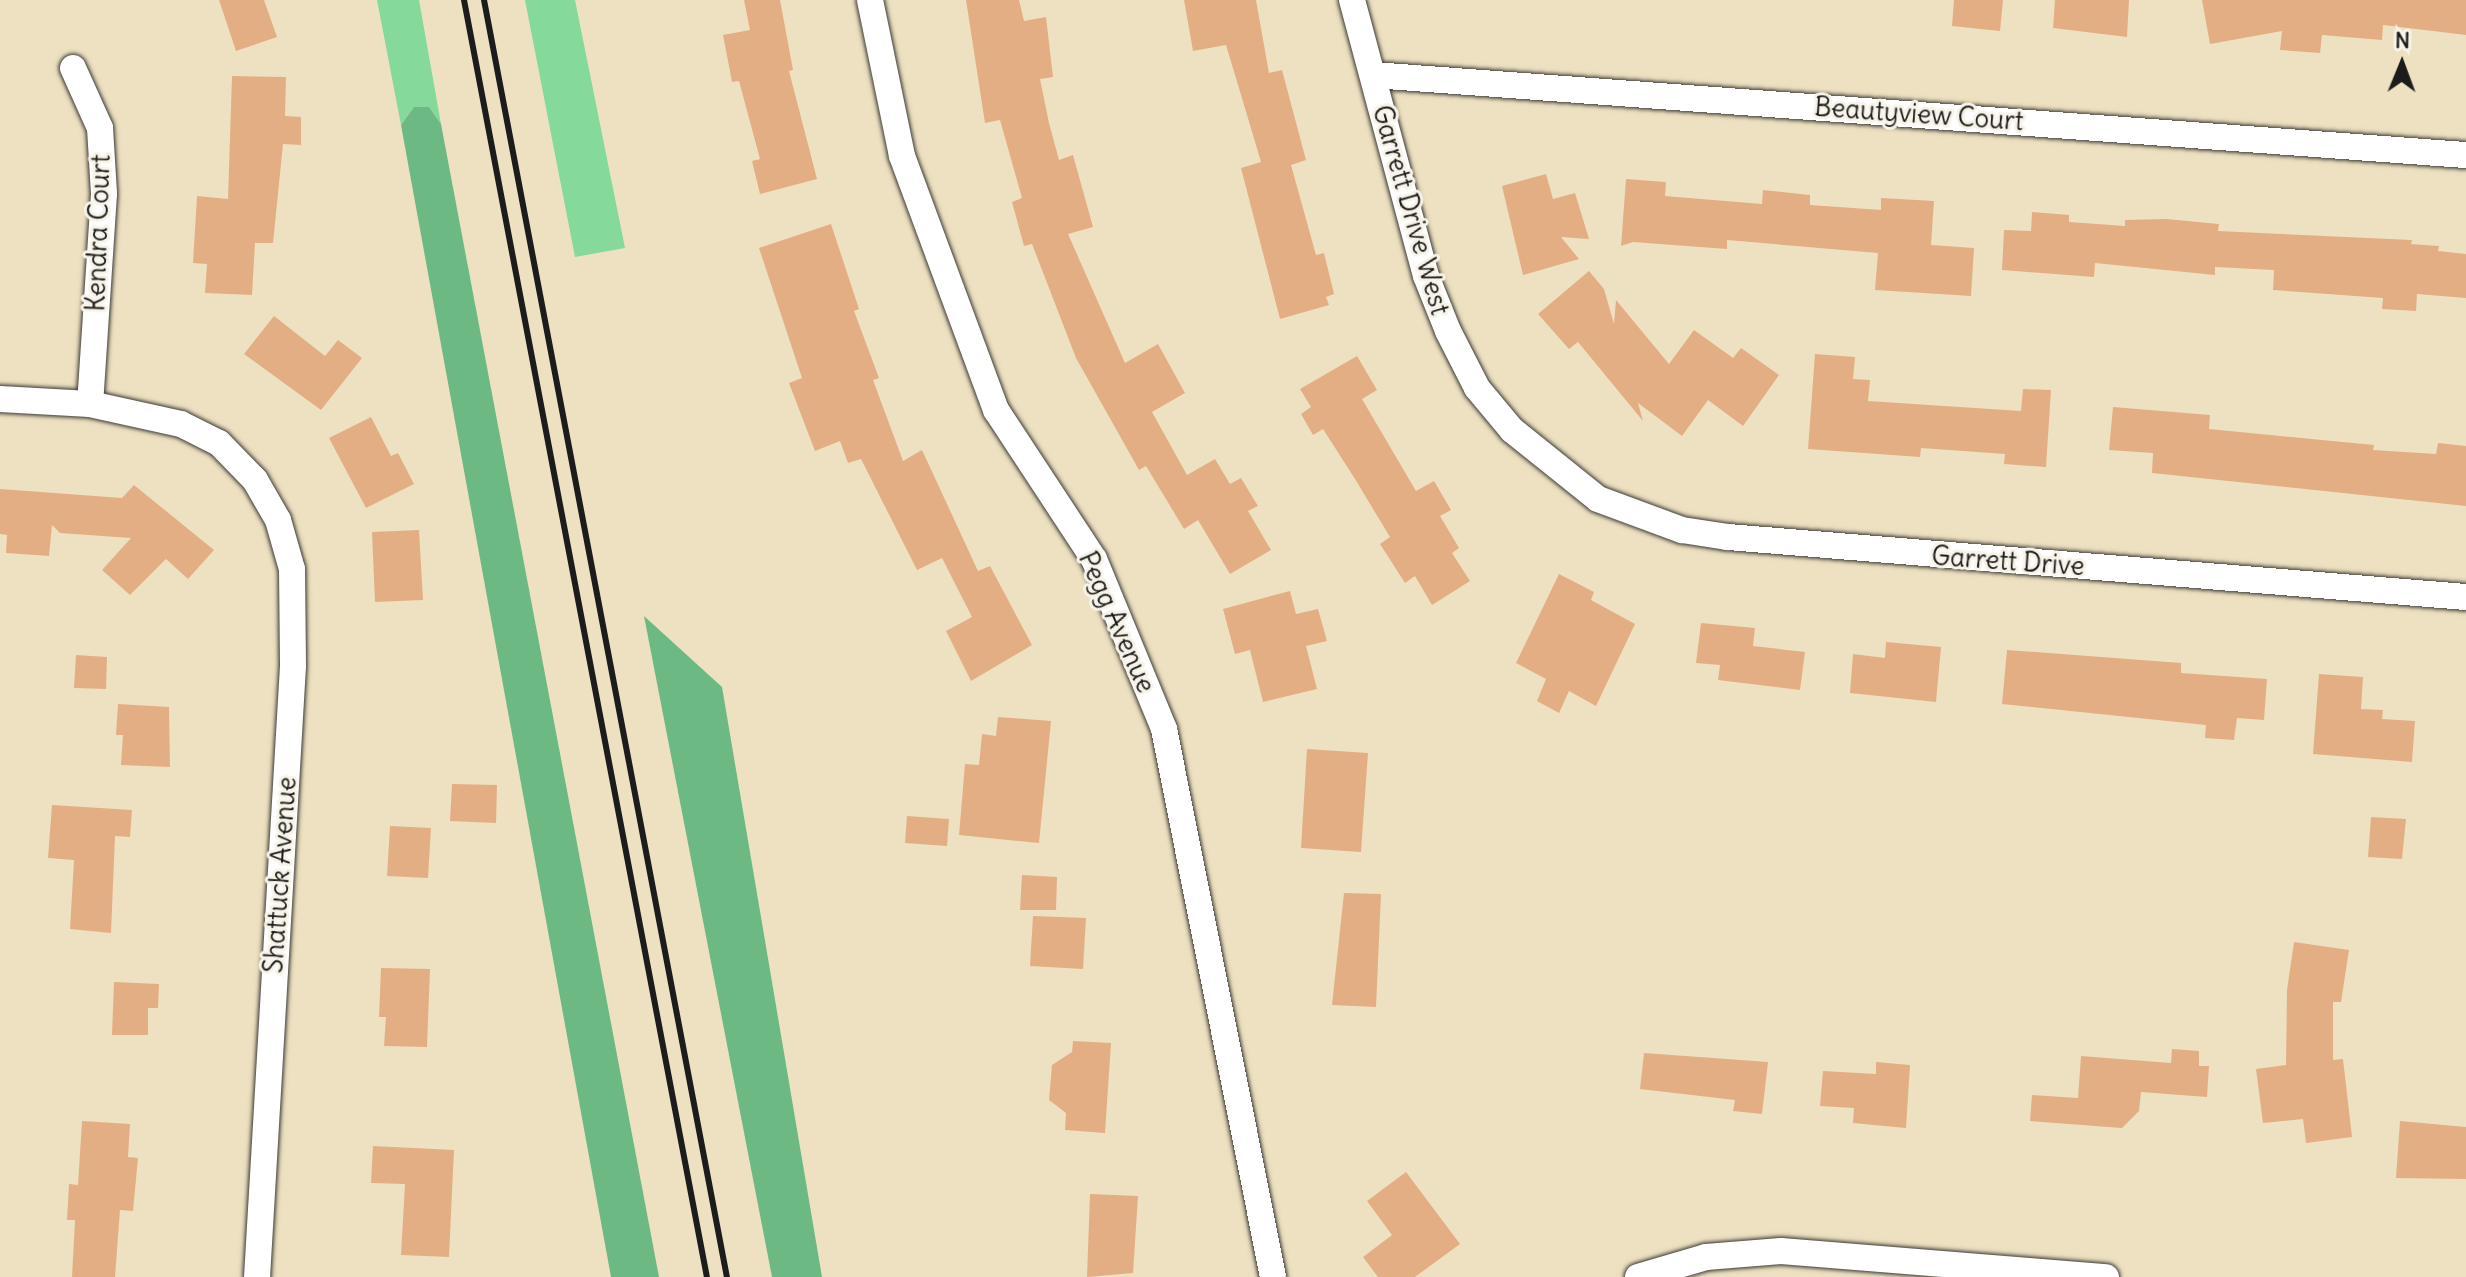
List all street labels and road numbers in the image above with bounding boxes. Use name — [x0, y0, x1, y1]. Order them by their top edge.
street label: Beautyview Court — [1813, 91, 2025, 137]
street label: Garrett Drive West — [1366, 102, 1456, 318]
street label: Kendra Court — [80, 154, 116, 312]
street label: Garrett Drive — [1930, 540, 2086, 582]
street label: Pegg Avenue — [1072, 547, 1162, 697]
street label: Shattuck Avenue — [258, 776, 302, 974]

